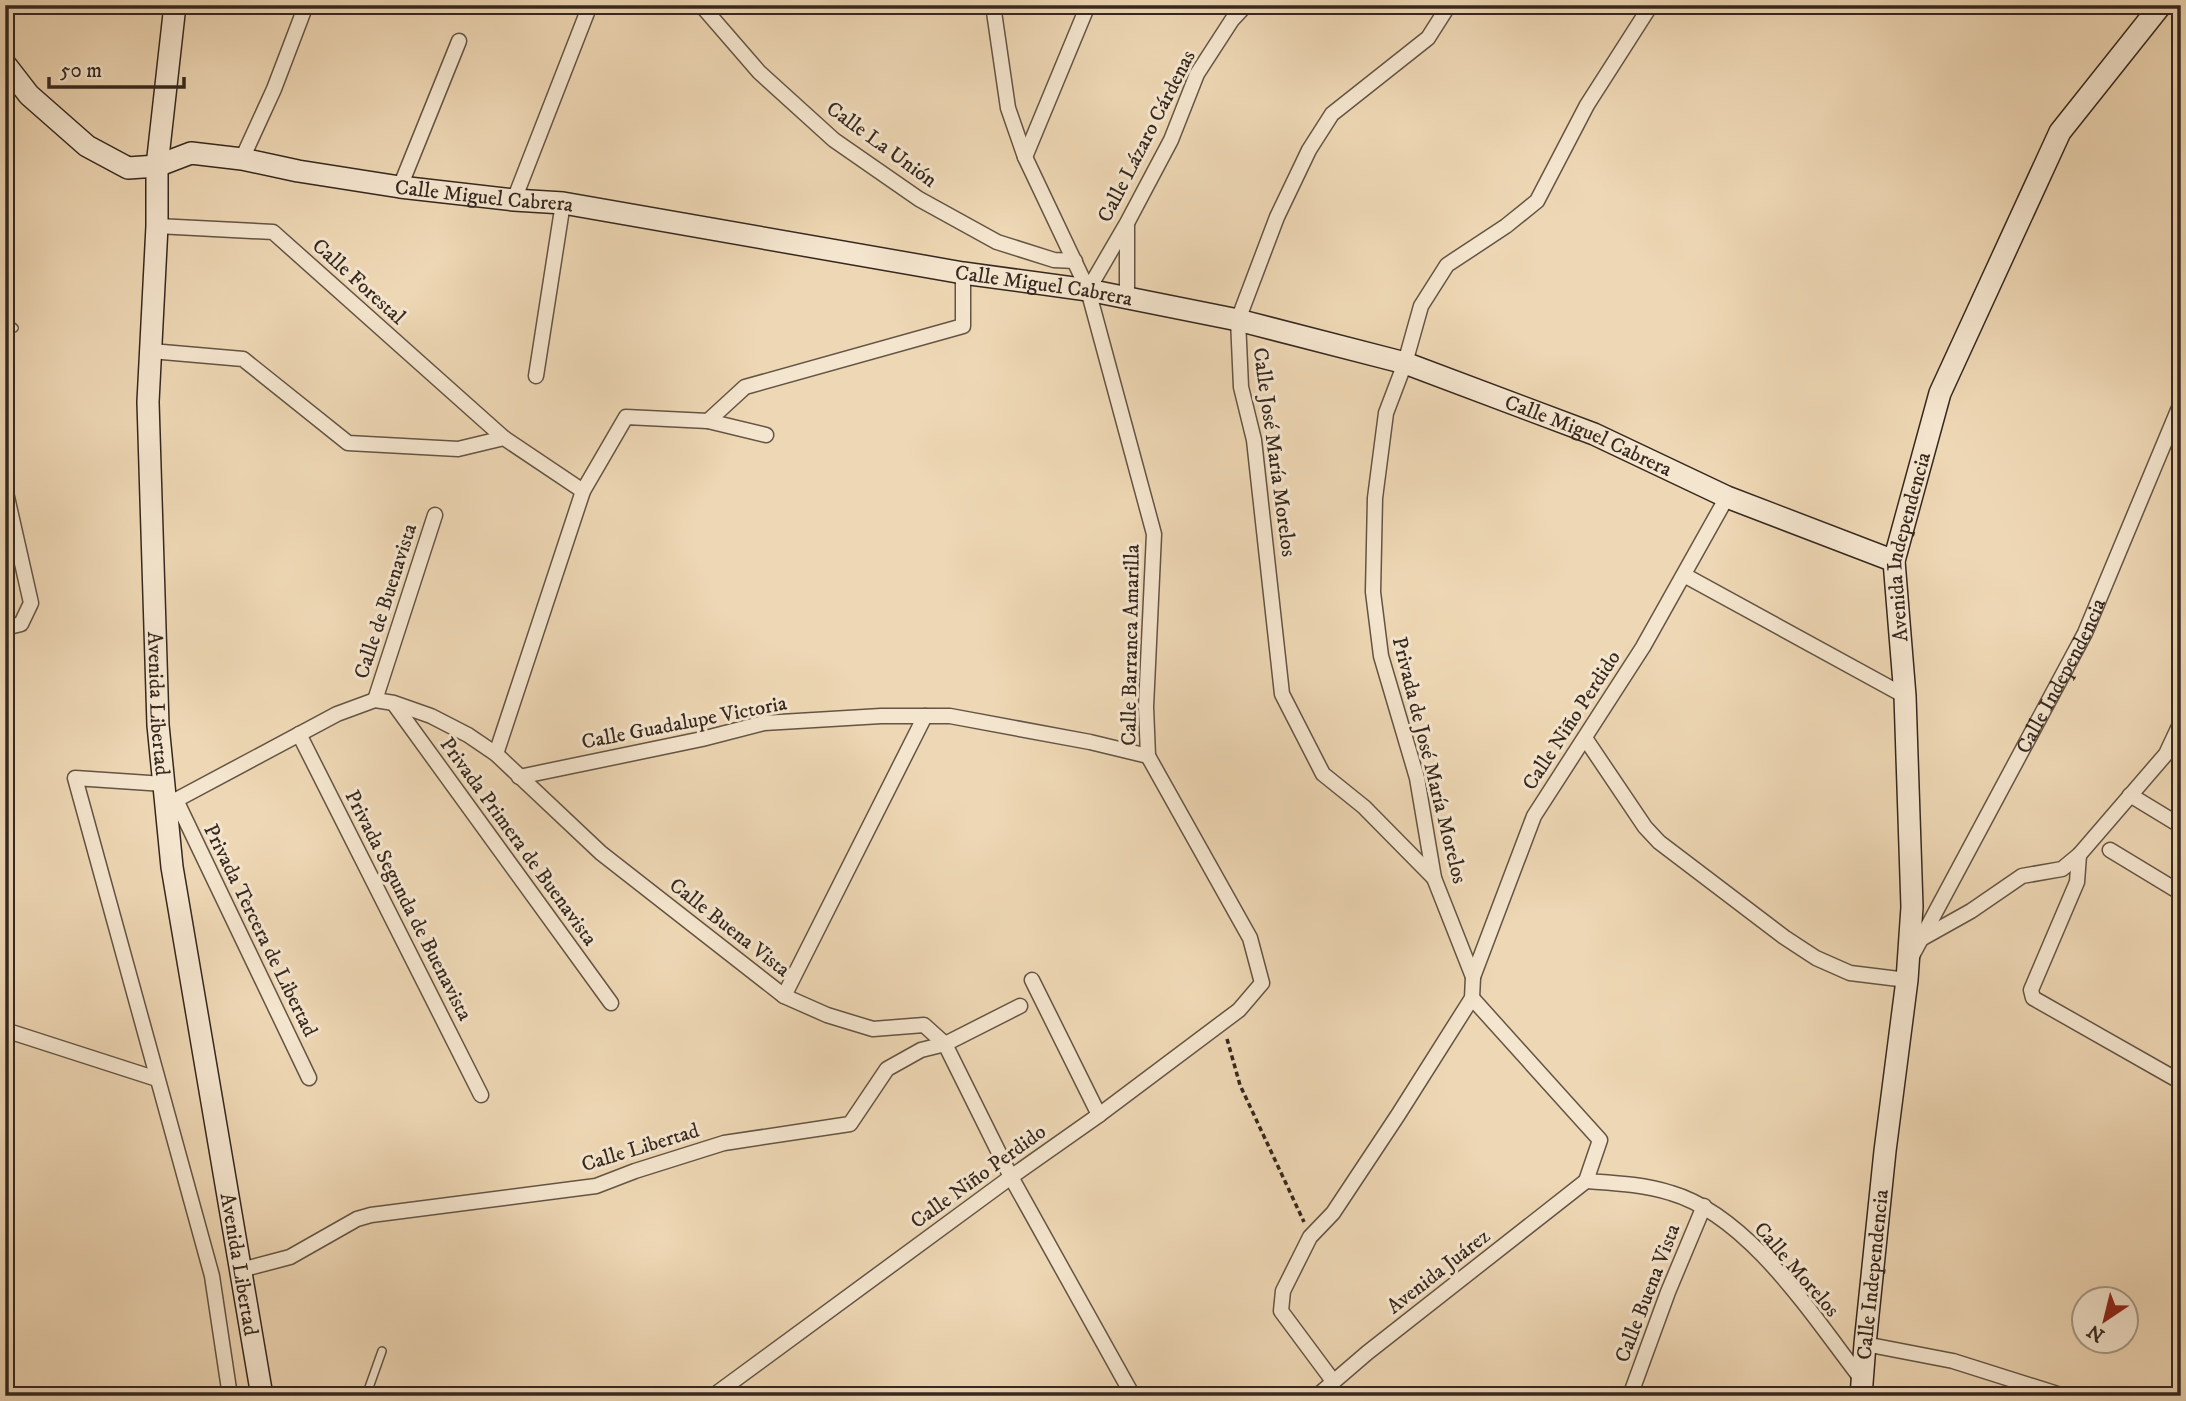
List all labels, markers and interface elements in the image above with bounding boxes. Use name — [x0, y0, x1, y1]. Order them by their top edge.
scale bar — [49, 46, 184, 90]
street label: Calle Lázaro Cárdenas — [1092, 46, 1202, 227]
text: 50 m — [60, 58, 102, 84]
street label: Calle La Unión — [821, 96, 942, 194]
street label: Calle Miguel Cabrera — [394, 175, 575, 219]
street label: Calle Forestal — [306, 233, 411, 331]
street label: Calle Miguel Cabrera — [953, 260, 1135, 313]
street label: Calle José María Morelos — [1246, 346, 1302, 558]
street label: Calle Miguel Cabrera — [1501, 390, 1676, 483]
street label: Avenida Independencia — [1882, 449, 1937, 643]
street label: Calle de Buenavista — [349, 520, 423, 682]
street label: Calle Barranca Amarilla — [1116, 544, 1146, 746]
street label: Calle Independencia — [2011, 595, 2112, 758]
street label: Avenida Libertad — [141, 631, 175, 777]
street label: Privada de José María Morelos — [1386, 634, 1472, 886]
street label: Calle Niño Perdido — [1517, 646, 1627, 795]
street label: Calle Guadalupe Victoria — [579, 690, 789, 756]
street label: Privada Primera de Buenavista — [434, 732, 603, 951]
street label: Privada Segunda de Buenavista — [339, 786, 478, 1025]
street label: Privada Tercera de Libertad — [197, 820, 323, 1041]
street label: Calle Buena Vista — [664, 872, 795, 983]
street label: Calle Libertad — [578, 1118, 703, 1178]
street label: Calle Niño Perdido — [906, 1119, 1051, 1235]
street label: Calle Independencia — [1852, 1188, 1895, 1361]
street label: Avenida Libertad — [214, 1191, 264, 1338]
street label: Calle Morelos — [1748, 1217, 1845, 1323]
street label: Calle Buena Vista — [1610, 1220, 1686, 1366]
street label: Avenida Juárez — [1382, 1223, 1495, 1320]
north arrow — [2070, 1286, 2140, 1356]
text: N — [2083, 1319, 2109, 1347]

